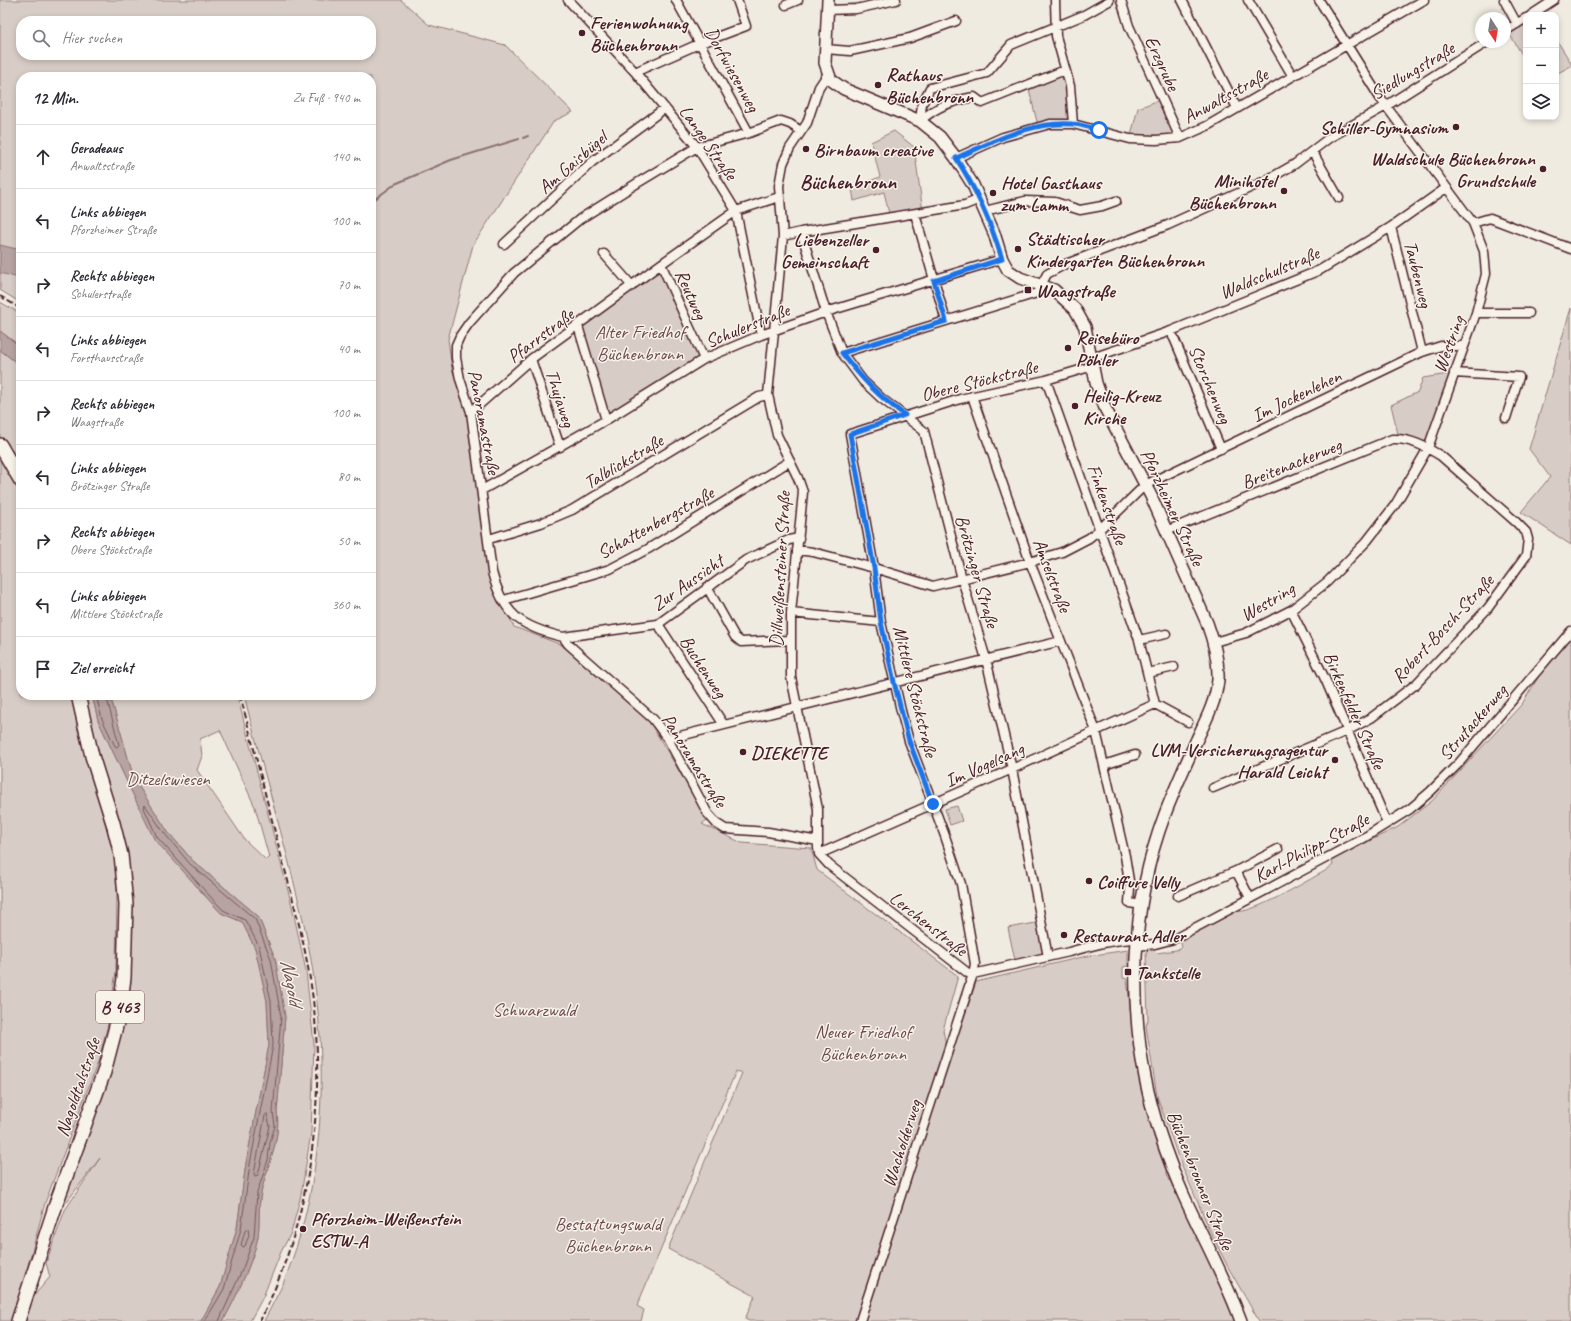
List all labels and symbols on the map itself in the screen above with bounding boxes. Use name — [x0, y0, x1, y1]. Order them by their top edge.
place label: Ferienwohnung Büchenbronn — [590, 11, 690, 57]
north arrow — [1475, 12, 1511, 48]
street label: Dorfwiesenweg — [699, 23, 766, 117]
marker: Ferienwohnung Büchenbronn — [577, 28, 587, 38]
street label: Erzgrube — [1139, 32, 1186, 96]
street label: Siedlungstraße — [1366, 35, 1460, 105]
street label: Anwaltsstraße — [1179, 62, 1274, 129]
place label: Rathaus Büchenbronn — [886, 63, 975, 109]
marker: Rathaus Büchenbronn — [873, 80, 883, 90]
street label: Lange Straße — [674, 100, 744, 186]
place label: Schiller-Gymnasium — [1320, 116, 1449, 140]
route start — [1090, 121, 1108, 139]
marker: Schiller-Gymnasium — [1451, 122, 1461, 132]
street label: Am Gaisbügel — [533, 124, 615, 199]
place label: Birnbaum creative — [814, 138, 934, 162]
marker: Birnbaum creative — [801, 144, 811, 154]
place label: Waldschule Büchenbronn Grundschule — [1371, 147, 1537, 193]
marker: Waldschule Büchenbronn Grundschule — [1538, 164, 1548, 174]
district label: Büchenbronn — [800, 169, 898, 195]
place label: Minihotel Büchenbronn — [1189, 169, 1280, 215]
place label: Hotel Gasthaus zum Lamm — [1001, 171, 1103, 217]
marker: Minihotel Büchenbronn — [1279, 186, 1289, 196]
marker: Hotel Gasthaus zum Lamm — [988, 188, 998, 198]
place label: Städtischer Kindergarten Büchenbronn — [1026, 227, 1205, 273]
place label: Liebenzeller Gemeinschaft — [781, 228, 870, 274]
street label: Taubenweg — [1398, 238, 1438, 311]
street label: Waldschulstraße — [1216, 240, 1324, 305]
marker: Städtischer Kindergarten Büchenbronn — [1013, 244, 1023, 254]
marker: Liebenzeller Gemeinschaft — [871, 245, 881, 255]
street label: Reutweg — [669, 266, 713, 324]
place label: Waagstraße — [1036, 279, 1116, 303]
marker: Waagstraße — [1023, 285, 1033, 295]
street label: Schulerstraße — [702, 298, 795, 354]
street label: Pfarrstraße — [503, 302, 580, 369]
street label: Westring — [1428, 312, 1471, 376]
park label: Alter Friedhof Büchenbronn — [595, 320, 689, 366]
place label: Reisebüro Pöhler — [1076, 326, 1140, 372]
street label: Storchenweg — [1183, 342, 1238, 428]
marker: Reisebüro Pöhler — [1063, 343, 1073, 353]
street label: Obere Stöckstraße — [919, 354, 1042, 407]
street label: Im Jockenlehen — [1248, 364, 1345, 428]
street label: Thujaweg — [539, 366, 581, 431]
street label: Panoramastraße — [462, 368, 506, 478]
place label: Heilig-Kreuz Kirche — [1083, 384, 1162, 430]
marker: Heilig-Kreuz Kirche — [1070, 401, 1080, 411]
street label: Talblickstraße — [579, 428, 669, 495]
street label: Breitenackerweg — [1238, 433, 1346, 495]
street label: Pforzheimer Straße — [1135, 445, 1210, 571]
street label: Finkenstraße — [1081, 461, 1133, 549]
street label: Schattenbergstraße — [593, 480, 720, 565]
street label: Dillweißensteiner Straße — [764, 489, 796, 647]
street label: Brötzinger Straße — [950, 512, 1005, 632]
street label: Amselstraße — [1027, 535, 1078, 617]
street label: Zur Aussicht — [647, 548, 730, 616]
street label: Robert-Bosch-Straße — [1386, 568, 1500, 688]
street label: Westring — [1236, 576, 1300, 627]
street label: Mittlere Stöckstraße — [887, 623, 943, 761]
street label: Buchenweg — [674, 631, 733, 703]
street label: Birkenfelder Straße — [1318, 648, 1391, 774]
street label: Strutackerweg — [1433, 679, 1513, 766]
street label: Panoramastraße — [656, 709, 733, 813]
street label: Im Vogelsang — [941, 736, 1029, 793]
place label: LVM-Versicherungsagentur Harald Leicht — [1150, 738, 1330, 784]
place label: DIEKETTE — [751, 741, 830, 765]
marker: DIEKETTE — [738, 747, 748, 757]
marker: LVM-Versicherungsagentur Harald Leicht — [1330, 755, 1340, 765]
park label: Ditzelswiesen — [126, 767, 210, 791]
route end — [924, 795, 942, 813]
street label: Karl-Philipp-Straße — [1250, 807, 1375, 888]
place label: Coiffure Velly — [1097, 870, 1182, 894]
marker: Coiffure Velly — [1084, 876, 1094, 886]
street label: Lerchenstraße — [885, 886, 974, 963]
place label: Restaurant Adler — [1072, 924, 1187, 948]
marker: Restaurant Adler — [1059, 930, 1069, 940]
water label: Nagold — [275, 957, 309, 1013]
place label: Tankstelle — [1136, 961, 1201, 985]
marker: Tankstelle — [1123, 967, 1133, 977]
road number: B 463 — [96, 991, 144, 1023]
park label: Schwarzwald — [492, 998, 579, 1022]
park label: Neuer Friedhof Büchenbronn — [815, 1020, 915, 1066]
street label: Nagoldtalstraße — [50, 1033, 107, 1140]
street label: Wacholderweg — [877, 1095, 928, 1190]
street label: Büchenbronner Straße — [1161, 1107, 1240, 1255]
place label: Pforzheim-Weißenstein ESTW-A — [311, 1207, 462, 1253]
park label: Bestattungswald Büchenbronn — [555, 1212, 665, 1258]
marker: Pforzheim-Weißenstein ESTW-A — [298, 1224, 308, 1234]

